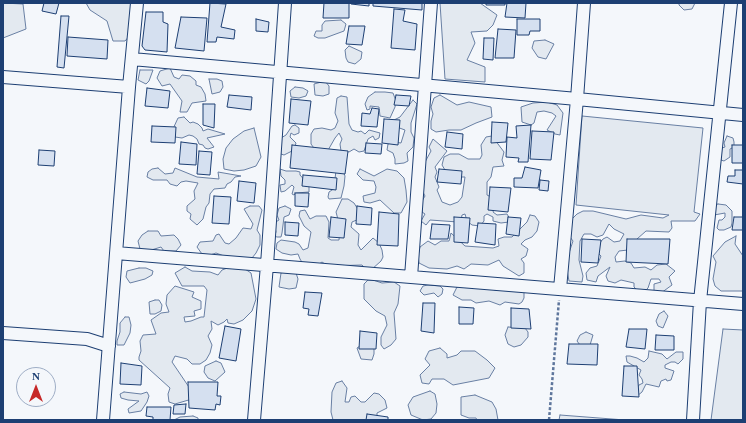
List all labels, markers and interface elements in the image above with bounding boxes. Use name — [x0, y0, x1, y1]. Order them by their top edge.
north arrow — [16, 367, 56, 407]
text: N — [32, 370, 40, 382]

